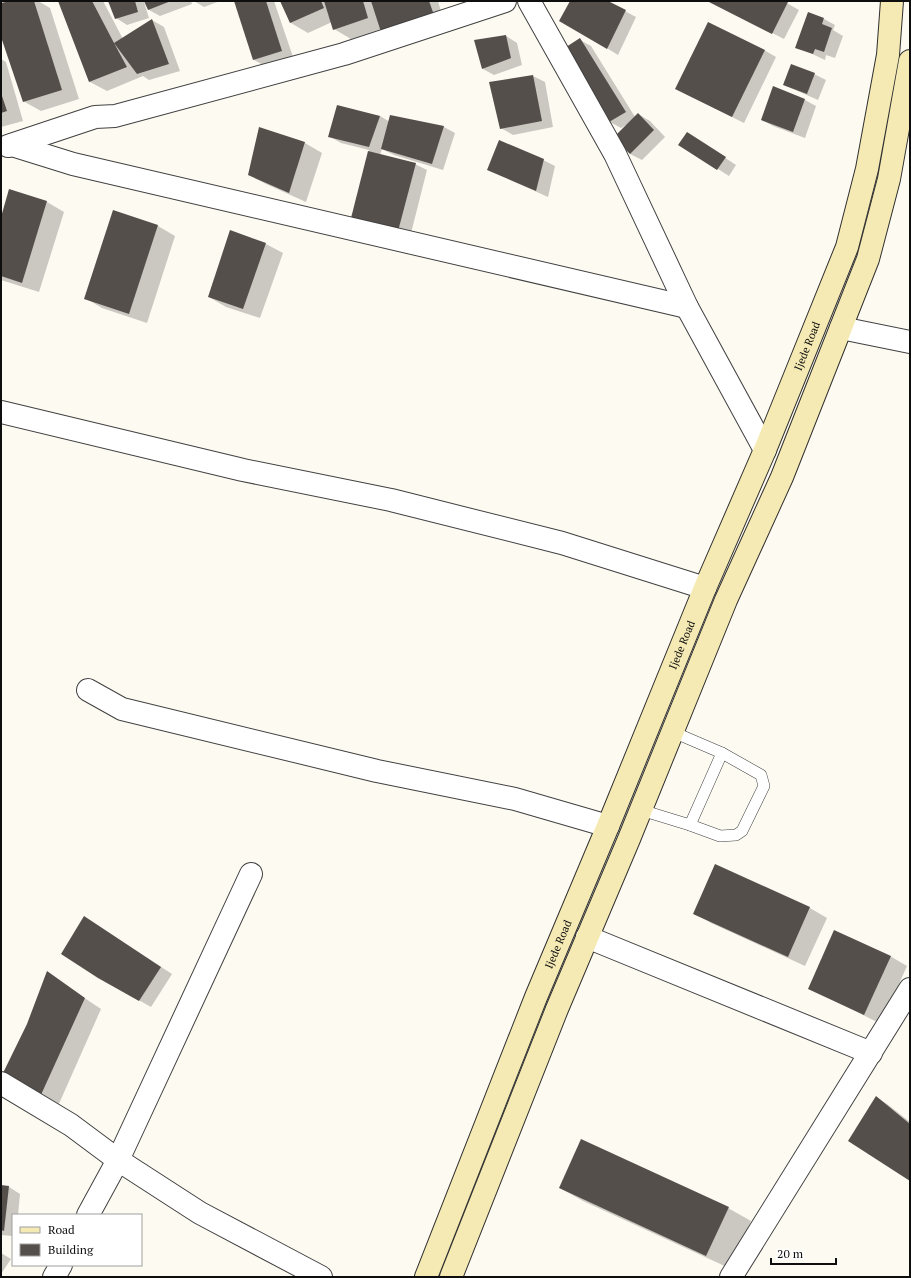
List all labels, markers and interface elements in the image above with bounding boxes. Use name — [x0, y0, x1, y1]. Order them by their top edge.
street label: Ijede Road — [791, 320, 823, 373]
street label: Ijede Road — [666, 618, 698, 671]
street label: Ijede Road — [542, 918, 575, 971]
legend — [12, 1214, 142, 1266]
text: Road — [48, 1222, 75, 1237]
scale bar — [771, 1240, 836, 1266]
text: Building — [48, 1242, 94, 1257]
text: 20 m — [777, 1246, 804, 1261]

